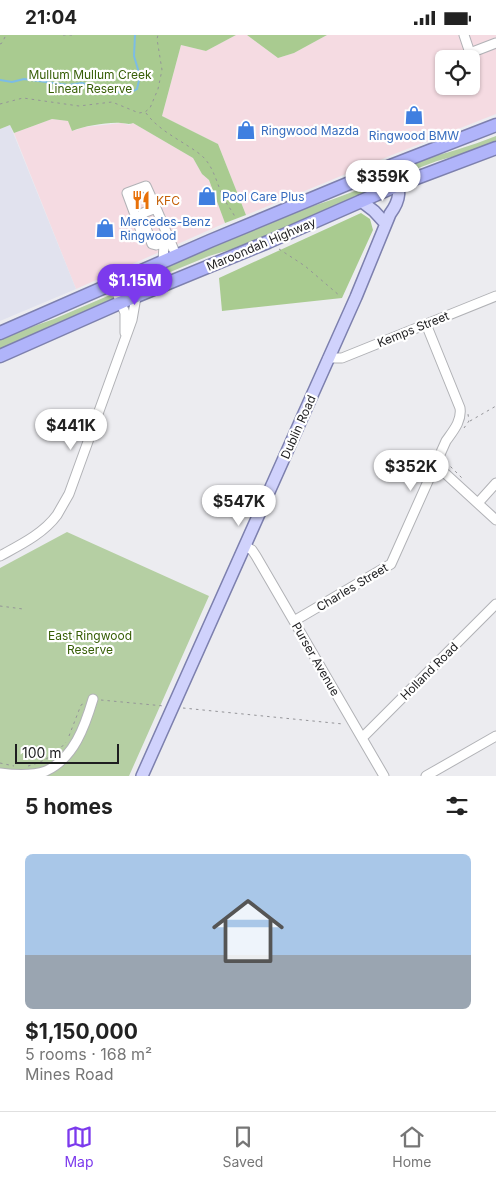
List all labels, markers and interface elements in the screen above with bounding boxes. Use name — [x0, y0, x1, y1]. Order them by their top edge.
text: 21:04 — [25, 6, 77, 29]
map controls — [435, 50, 480, 95]
button: locate — [435, 50, 480, 95]
park label: Mullum Mullum Creek Linear Reserve — [28, 67, 152, 96]
shop icon: Ringwood BMW — [403, 104, 425, 126]
shop icon: Ringwood Mazda — [235, 119, 257, 141]
place label: Ringwood Mazda — [261, 123, 359, 138]
place label: Ringwood BMW — [369, 128, 459, 143]
pin: $359K — [348, 159, 418, 202]
text: $359K — [357, 166, 409, 186]
shop icon: Pool Care Plus — [196, 185, 218, 207]
restaurant icon: KFC — [130, 189, 152, 211]
place label: Pool Care Plus — [222, 189, 304, 204]
place label: KFC — [156, 193, 180, 208]
place label: Mercedes-Benz Ringwood — [120, 214, 211, 243]
street label: Maroondah Highway — [204, 214, 318, 274]
shop icon: Mercedes-Benz Ringwood — [94, 217, 116, 239]
pin: $1.15M — [94, 263, 176, 306]
text: $1.15M — [108, 270, 162, 290]
street label: Kemps Street — [375, 308, 451, 350]
street label: Dublin Road — [277, 393, 319, 461]
pin: $441K — [36, 409, 106, 451]
text: $441K — [46, 415, 96, 435]
pin: $352K — [376, 449, 446, 492]
text: $352K — [385, 456, 437, 476]
pin: $547K — [204, 485, 274, 527]
text: $547K — [213, 491, 265, 511]
street label: Charles Street — [314, 560, 391, 614]
street label: Purser Avenue — [289, 619, 343, 699]
park label: East Ringwood Reserve — [48, 628, 132, 657]
street label: Holland Road — [397, 639, 461, 703]
scale bar — [15, 741, 119, 764]
text: 100 m — [22, 744, 62, 761]
icon: filters — [443, 792, 471, 820]
text: 5 homes — [25, 794, 113, 819]
icon: home — [203, 886, 293, 976]
text: $1,150,000 — [25, 1019, 138, 1044]
text: 5 rooms · 168 m² — [25, 1044, 152, 1064]
text: Mines Road — [25, 1064, 114, 1084]
tab: Map — [64, 1123, 94, 1170]
tab: Saved — [222, 1123, 263, 1170]
tab: Home — [392, 1123, 432, 1170]

